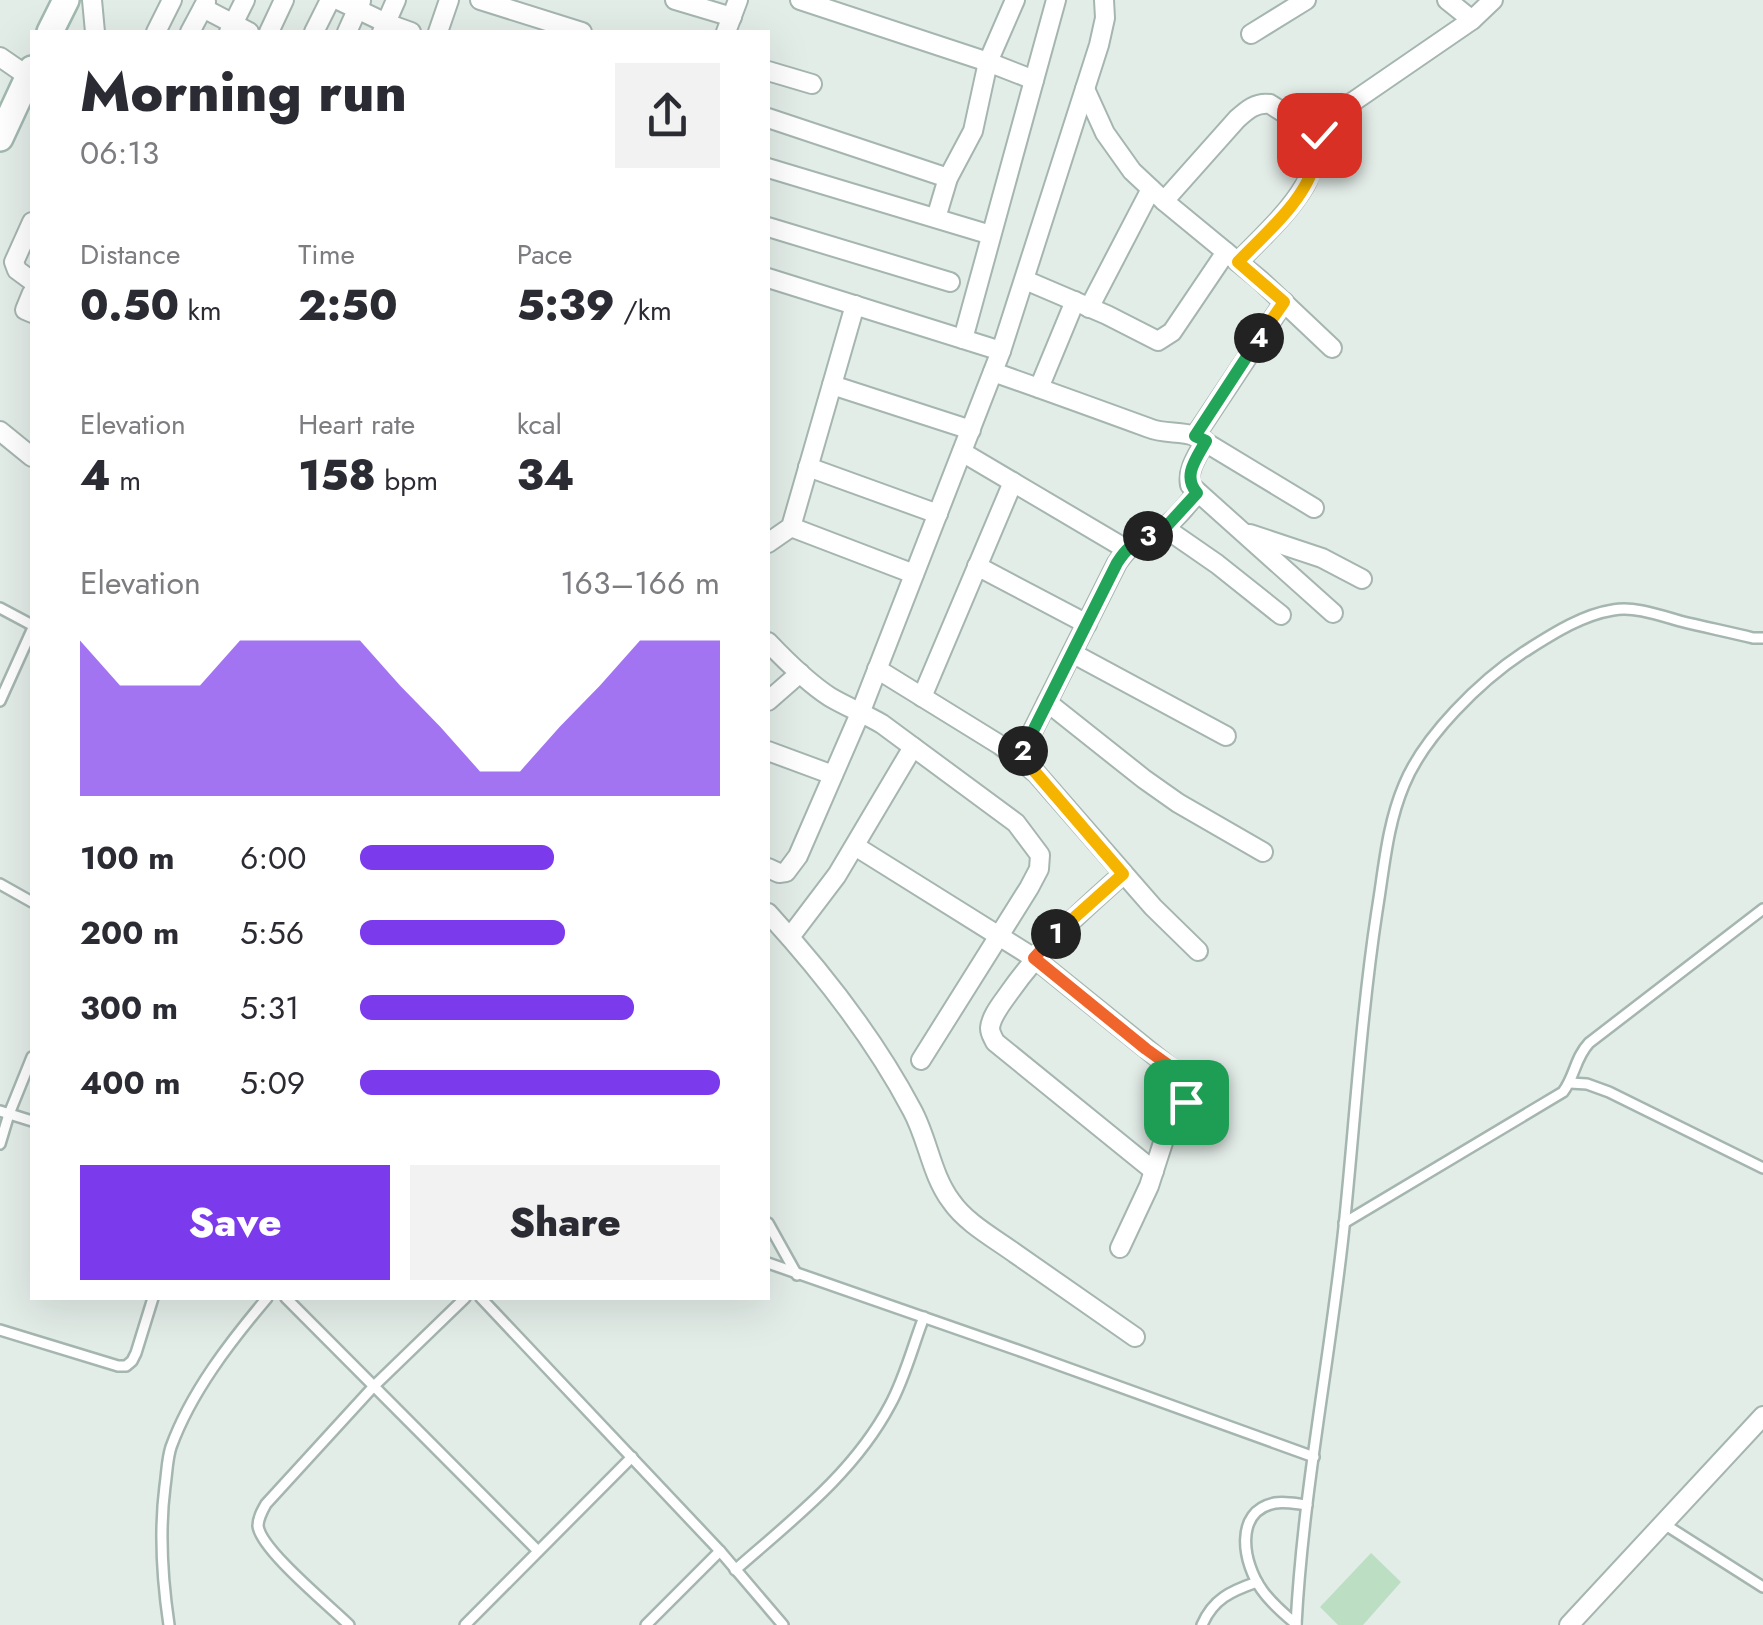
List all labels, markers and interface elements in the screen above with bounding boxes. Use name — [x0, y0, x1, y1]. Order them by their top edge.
text: Morning run — [80, 52, 407, 132]
button: share — [615, 63, 720, 168]
pin — [1277, 93, 1362, 178]
icon: check — [1292, 108, 1347, 163]
text: 06:13 — [80, 130, 159, 176]
text: Distance — [80, 234, 180, 275]
text: Time — [298, 234, 355, 275]
text: Pace — [517, 234, 572, 275]
text: 0.50 — [80, 275, 179, 336]
text: 2:50 — [298, 275, 398, 336]
text: 5:39 — [517, 275, 615, 336]
text: km — [179, 290, 222, 331]
text: /km — [615, 290, 672, 331]
pin: 4 — [1234, 313, 1284, 363]
text: 4 — [1249, 317, 1269, 358]
text: Elevation — [80, 404, 186, 445]
text: Heart rate — [298, 404, 415, 445]
text: kcal — [517, 404, 562, 445]
text: 4 — [80, 445, 111, 506]
text: 158 — [298, 445, 376, 506]
text: 34 — [517, 445, 574, 506]
text: m — [111, 460, 141, 501]
text: bpm — [376, 460, 438, 501]
pin: 3 — [1123, 511, 1173, 561]
text: 3 — [1139, 515, 1157, 556]
text: Elevation — [80, 560, 201, 606]
text: 163–166 m — [560, 560, 720, 606]
pin: 2 — [998, 726, 1048, 776]
text: 2 — [1014, 730, 1032, 771]
text: 100 m — [80, 835, 175, 881]
text: 6:00 — [240, 835, 306, 881]
pin: 1 — [1031, 909, 1081, 959]
text: 200 m — [80, 910, 179, 956]
text: 5:56 — [240, 910, 304, 956]
text: 1 — [1049, 913, 1063, 954]
text: 300 m — [80, 985, 178, 1031]
text: 5:31 — [240, 985, 300, 1031]
text: 400 m — [80, 1060, 181, 1106]
text: 5:09 — [240, 1060, 305, 1106]
pin — [1144, 1060, 1229, 1145]
icon: arrive — [1159, 1075, 1214, 1130]
button: Save — [80, 1165, 390, 1280]
button: Share — [410, 1165, 720, 1280]

